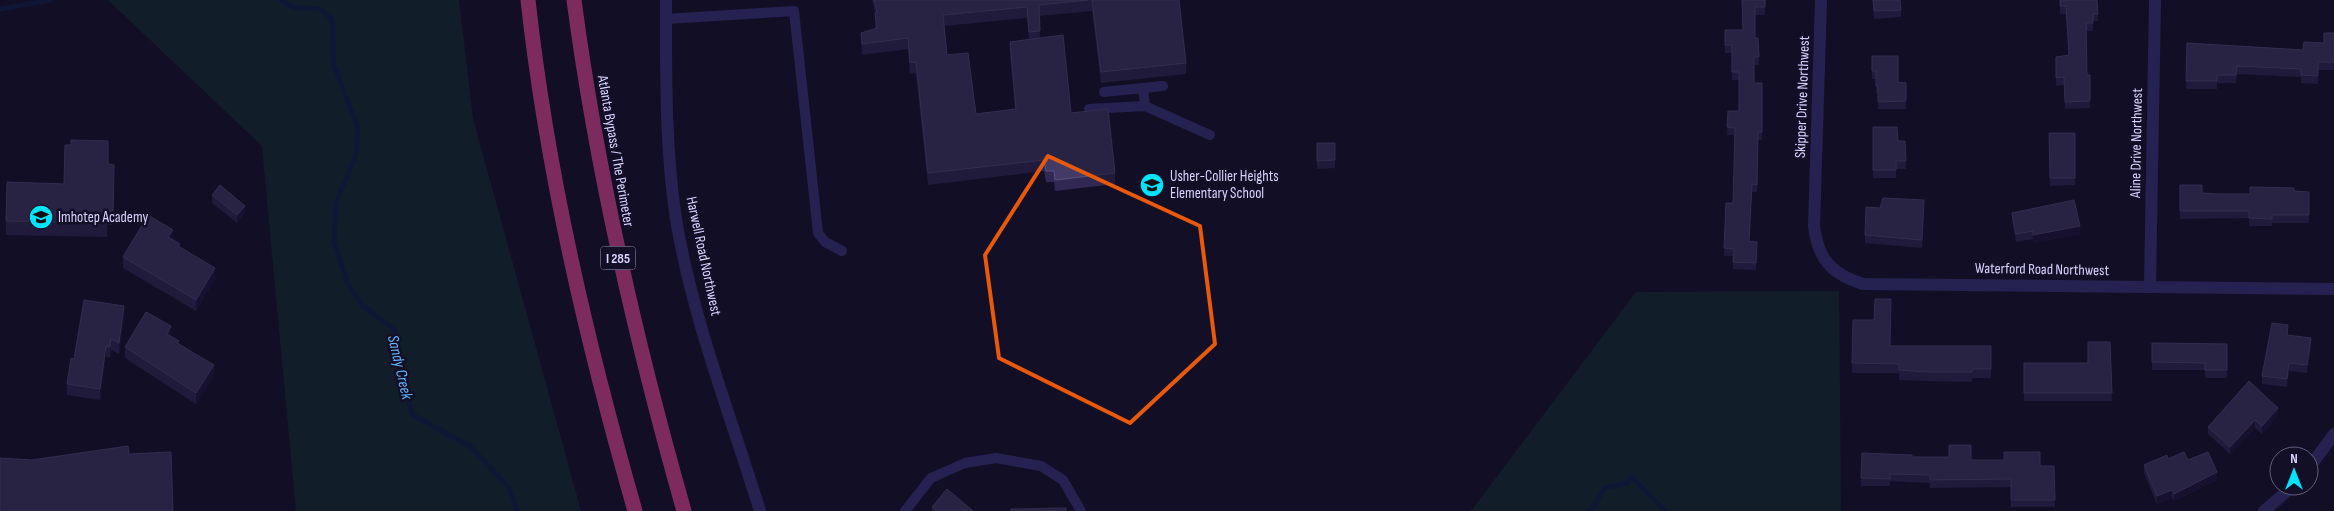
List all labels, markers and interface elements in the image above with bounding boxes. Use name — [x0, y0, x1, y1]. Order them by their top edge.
street label: Skipper Drive Northwest — [1791, 35, 1814, 158]
street label: Atlanta Bypass / The Perimeter — [593, 73, 638, 229]
street label: Aline Drive Northwest — [2126, 88, 2147, 199]
place label: Usher-Collier Heights Elementary School — [1170, 167, 1279, 203]
school or university icon: Usher-Collier Heights Elementary School — [1139, 172, 1165, 198]
street label: Harwell Road Northwest — [682, 195, 726, 318]
school or university icon: Imhotep Academy — [28, 204, 54, 230]
place label: Imhotep Academy — [58, 208, 148, 227]
road number: I 285 — [600, 247, 636, 270]
street label: Waterford Road Northwest — [1975, 259, 2110, 280]
water label: Sandy Creek — [383, 333, 416, 402]
north arrow — [2269, 446, 2319, 496]
text: N — [2290, 450, 2298, 467]

